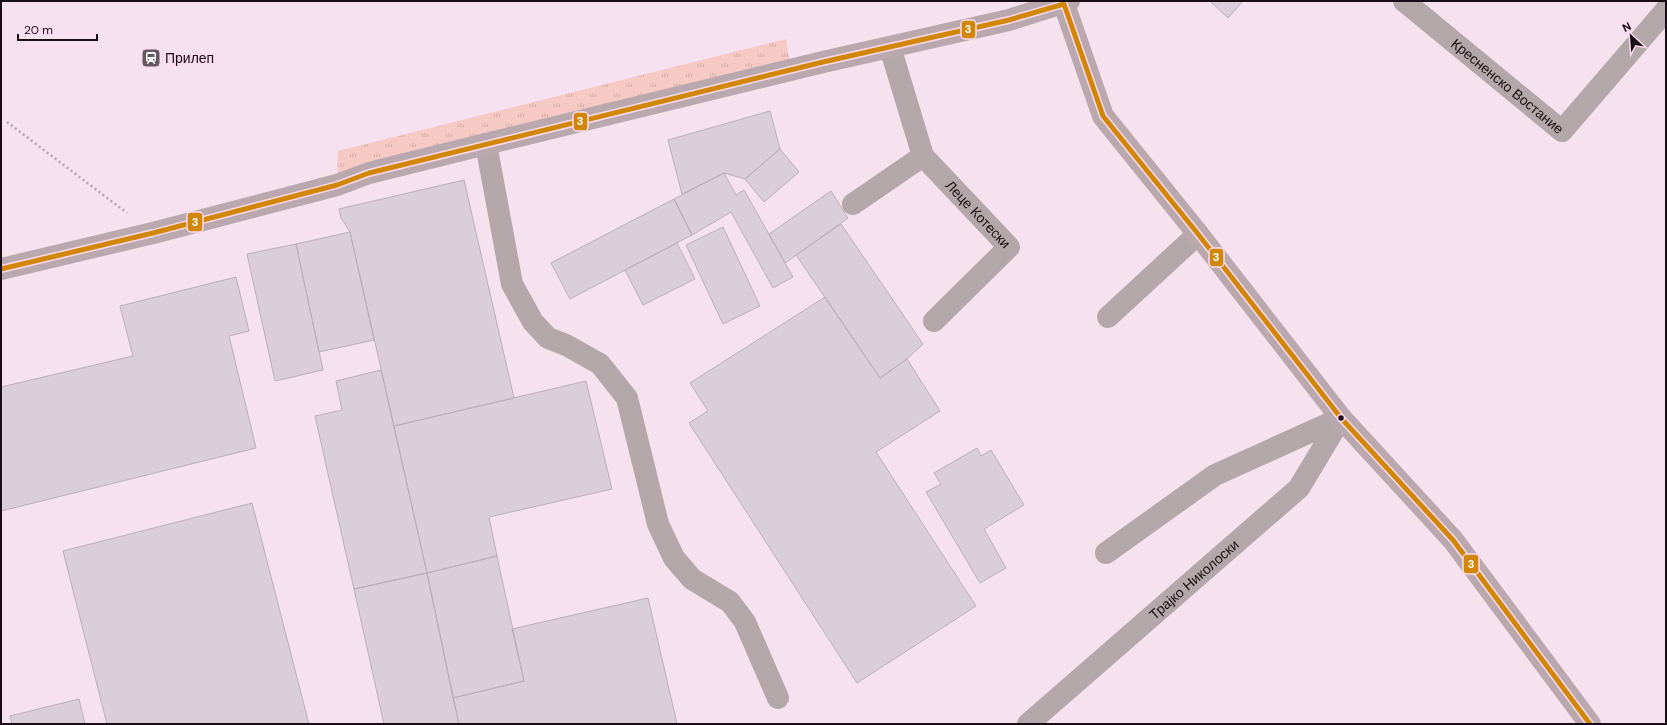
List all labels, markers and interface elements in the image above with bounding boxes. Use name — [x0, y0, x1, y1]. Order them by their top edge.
scale bar — [18, 16, 97, 42]
north arrow — [1611, 16, 1651, 56]
text: N — [1620, 19, 1633, 35]
line badge: 3 — [961, 20, 976, 39]
text: 20 m — [24, 22, 53, 38]
text: 3 — [965, 22, 971, 36]
street label: Кресненско Востание — [1448, 35, 1568, 138]
station icon: Прилеп — [140, 47, 162, 69]
place label: Прилеп — [165, 49, 214, 67]
line badge: 3 — [573, 112, 588, 131]
text: 3 — [577, 114, 583, 128]
street label: Леце Котески — [942, 176, 1014, 252]
line badge: 3 — [187, 212, 203, 232]
text: 3 — [192, 215, 198, 229]
line badge: 3 — [1209, 248, 1224, 267]
text: 3 — [1213, 250, 1219, 264]
unlabelled marker — [1336, 413, 1346, 423]
street label: Трајко Николоски — [1145, 536, 1242, 623]
line badge: 3 — [1463, 554, 1479, 574]
text: 3 — [1468, 557, 1474, 571]

